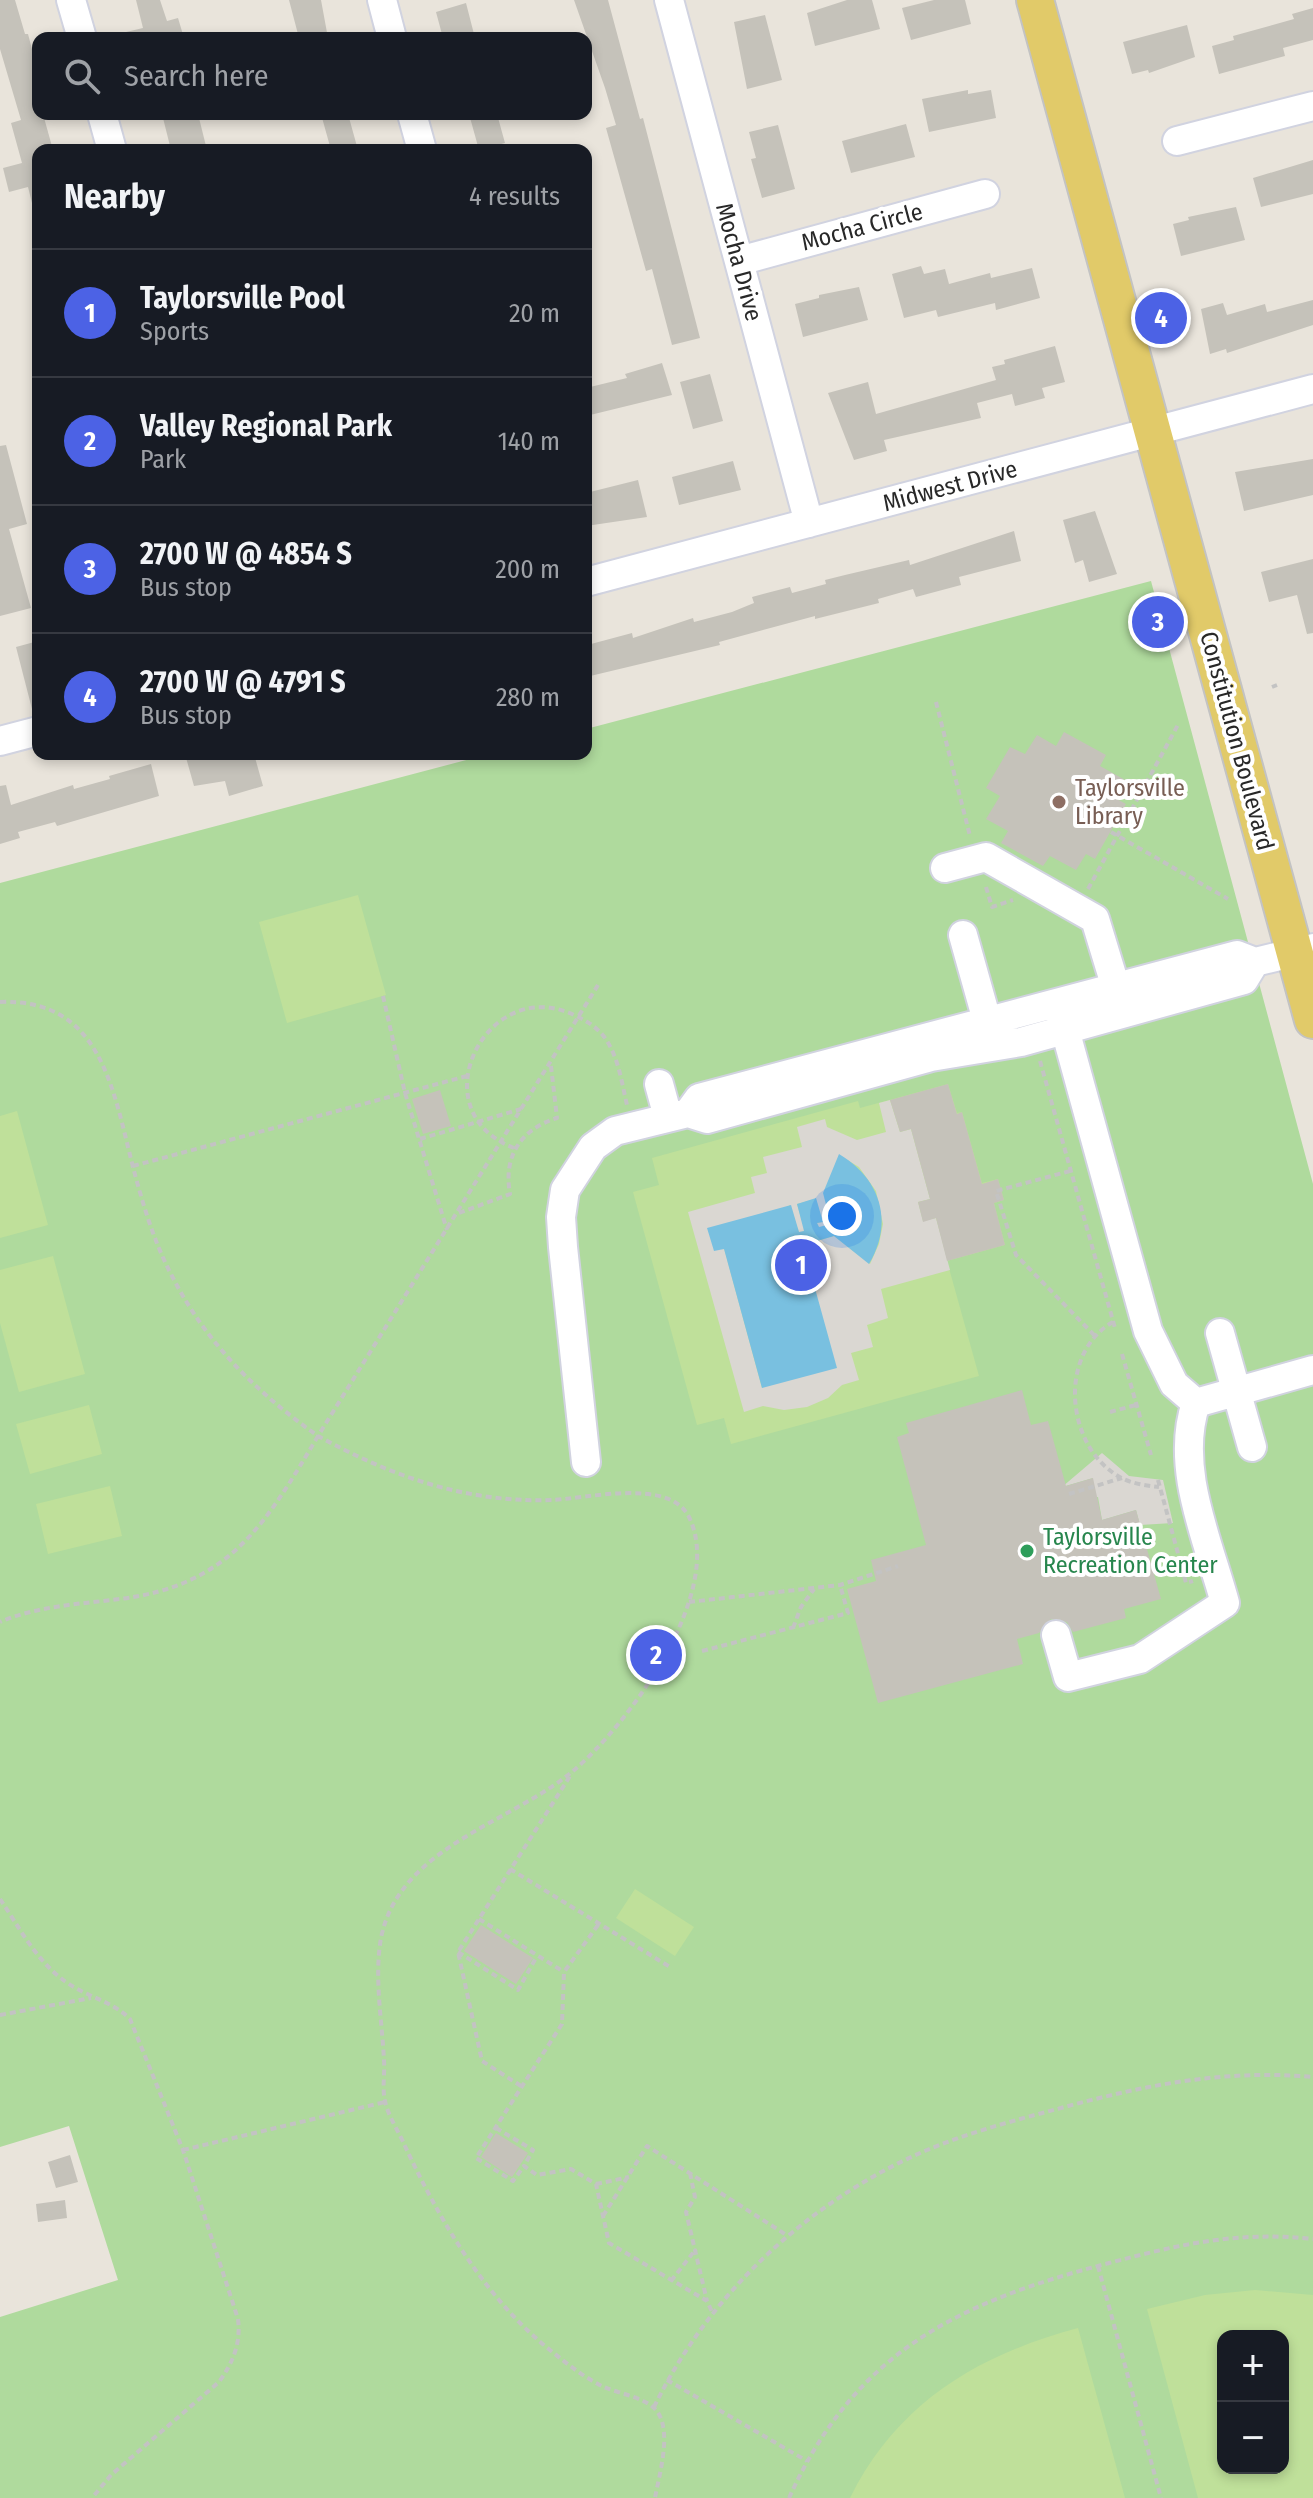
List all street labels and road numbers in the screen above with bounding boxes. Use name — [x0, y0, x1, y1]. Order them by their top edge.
street label: Mocha Circle — [798, 197, 926, 257]
street label: Mocha Drive — [710, 200, 768, 324]
street label: Midwest Drive — [880, 455, 1020, 517]
street label: Constitution Boulevard — [1194, 629, 1280, 853]

